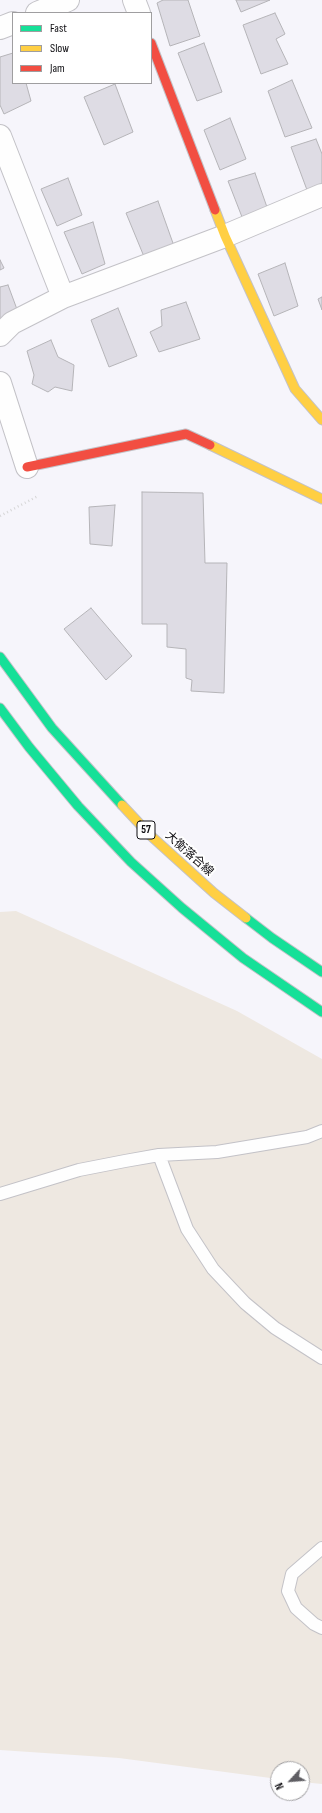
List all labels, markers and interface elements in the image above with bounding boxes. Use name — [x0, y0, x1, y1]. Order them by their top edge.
legend — [12, 12, 152, 84]
text: Fast — [50, 21, 67, 36]
text: Slow — [50, 41, 69, 56]
text: Jam — [50, 61, 65, 76]
road number: 57 — [137, 821, 155, 839]
street label: 大衡落合線 — [162, 829, 216, 879]
north arrow — [270, 1761, 310, 1801]
text: N — [273, 1781, 287, 1792]

